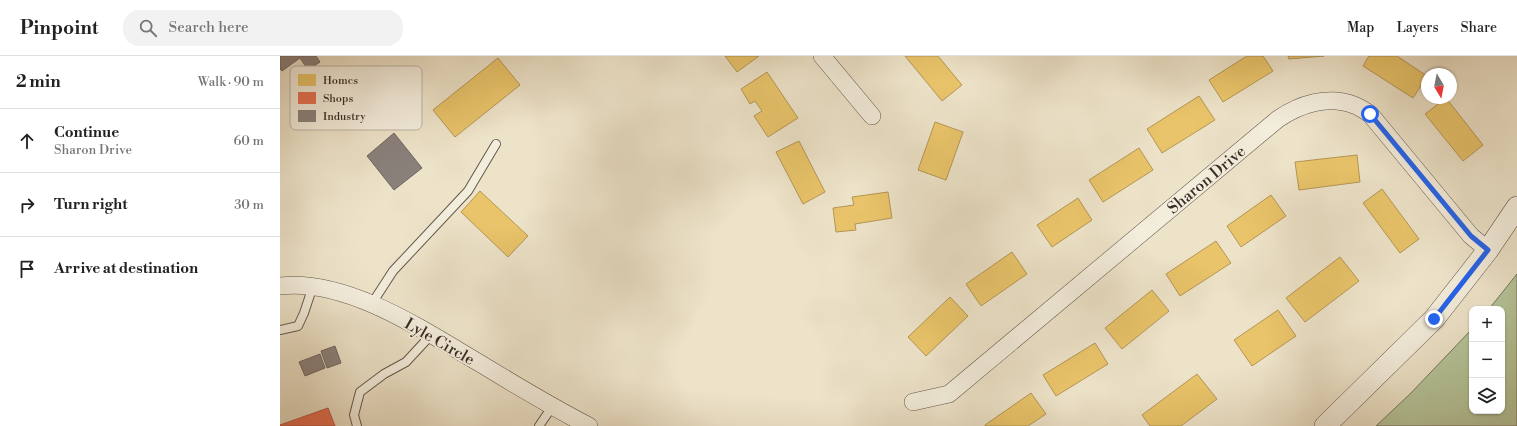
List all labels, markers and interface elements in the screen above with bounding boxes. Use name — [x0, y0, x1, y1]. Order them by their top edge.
search box — [123, 10, 403, 46]
text: Pinpoint — [20, 16, 99, 40]
icon: search — [137, 17, 159, 39]
text: Search here — [169, 18, 249, 37]
text: Map — [1347, 19, 1374, 37]
text: Layers — [1396, 19, 1439, 37]
text: Share — [1461, 19, 1497, 37]
legend — [290, 66, 422, 130]
north arrow — [1421, 68, 1457, 104]
text: 2 min — [16, 71, 61, 93]
text: Walk · 90 m — [198, 74, 264, 90]
text: Homes — [323, 74, 358, 88]
text: Shops — [323, 92, 353, 106]
route start — [1361, 105, 1379, 123]
text: Industry — [323, 110, 366, 124]
text: Continue — [54, 123, 119, 142]
icon: ahead — [16, 130, 38, 152]
text: 60 m — [233, 133, 264, 149]
street label: Sharon Drive — [1163, 141, 1250, 218]
text: Sharon Drive — [54, 142, 132, 158]
icon: right — [16, 194, 38, 216]
text: Turn right — [54, 195, 128, 214]
text: 30 m — [234, 197, 264, 213]
icon: arrive — [16, 258, 38, 280]
text: Arrive at destination — [54, 259, 198, 278]
map controls — [1469, 306, 1505, 414]
button: + — [1469, 306, 1505, 342]
route end — [1425, 310, 1443, 328]
street label: Lyle Circle — [401, 314, 478, 370]
button: − — [1469, 342, 1505, 378]
button: layers — [1469, 378, 1505, 414]

